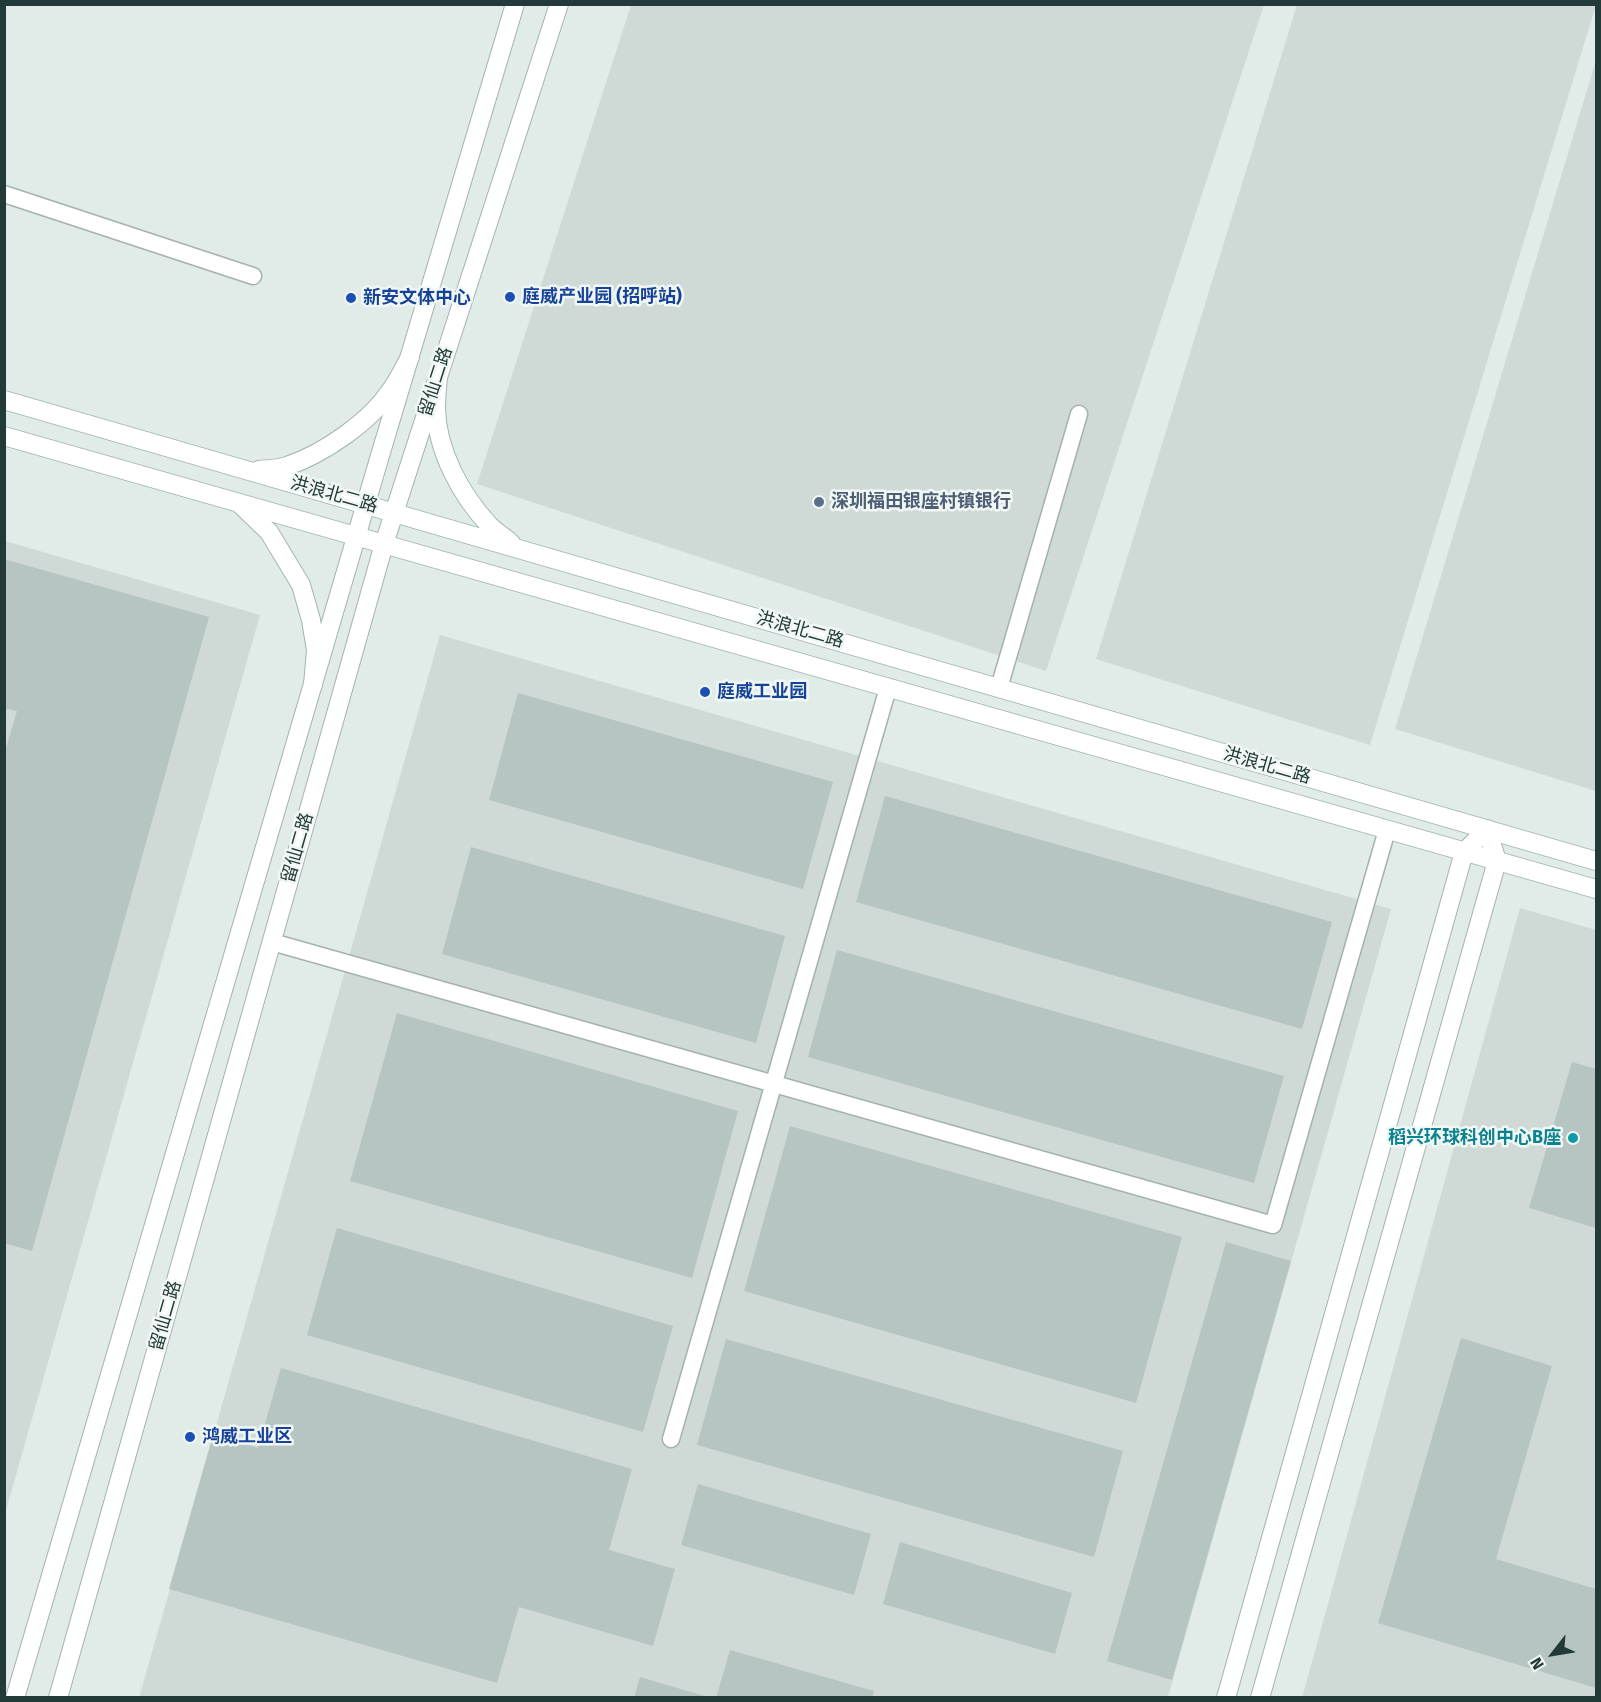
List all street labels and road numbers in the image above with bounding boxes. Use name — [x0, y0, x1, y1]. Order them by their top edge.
street label: 留仙二路 — [415, 344, 457, 420]
street label: 洪浪北二路 — [288, 472, 380, 518]
street label: 洪浪北二路 — [754, 607, 846, 653]
street label: 洪浪北二路 — [1221, 743, 1313, 789]
street label: 留仙二路 — [278, 810, 318, 886]
street label: 留仙二路 — [146, 1278, 186, 1354]

